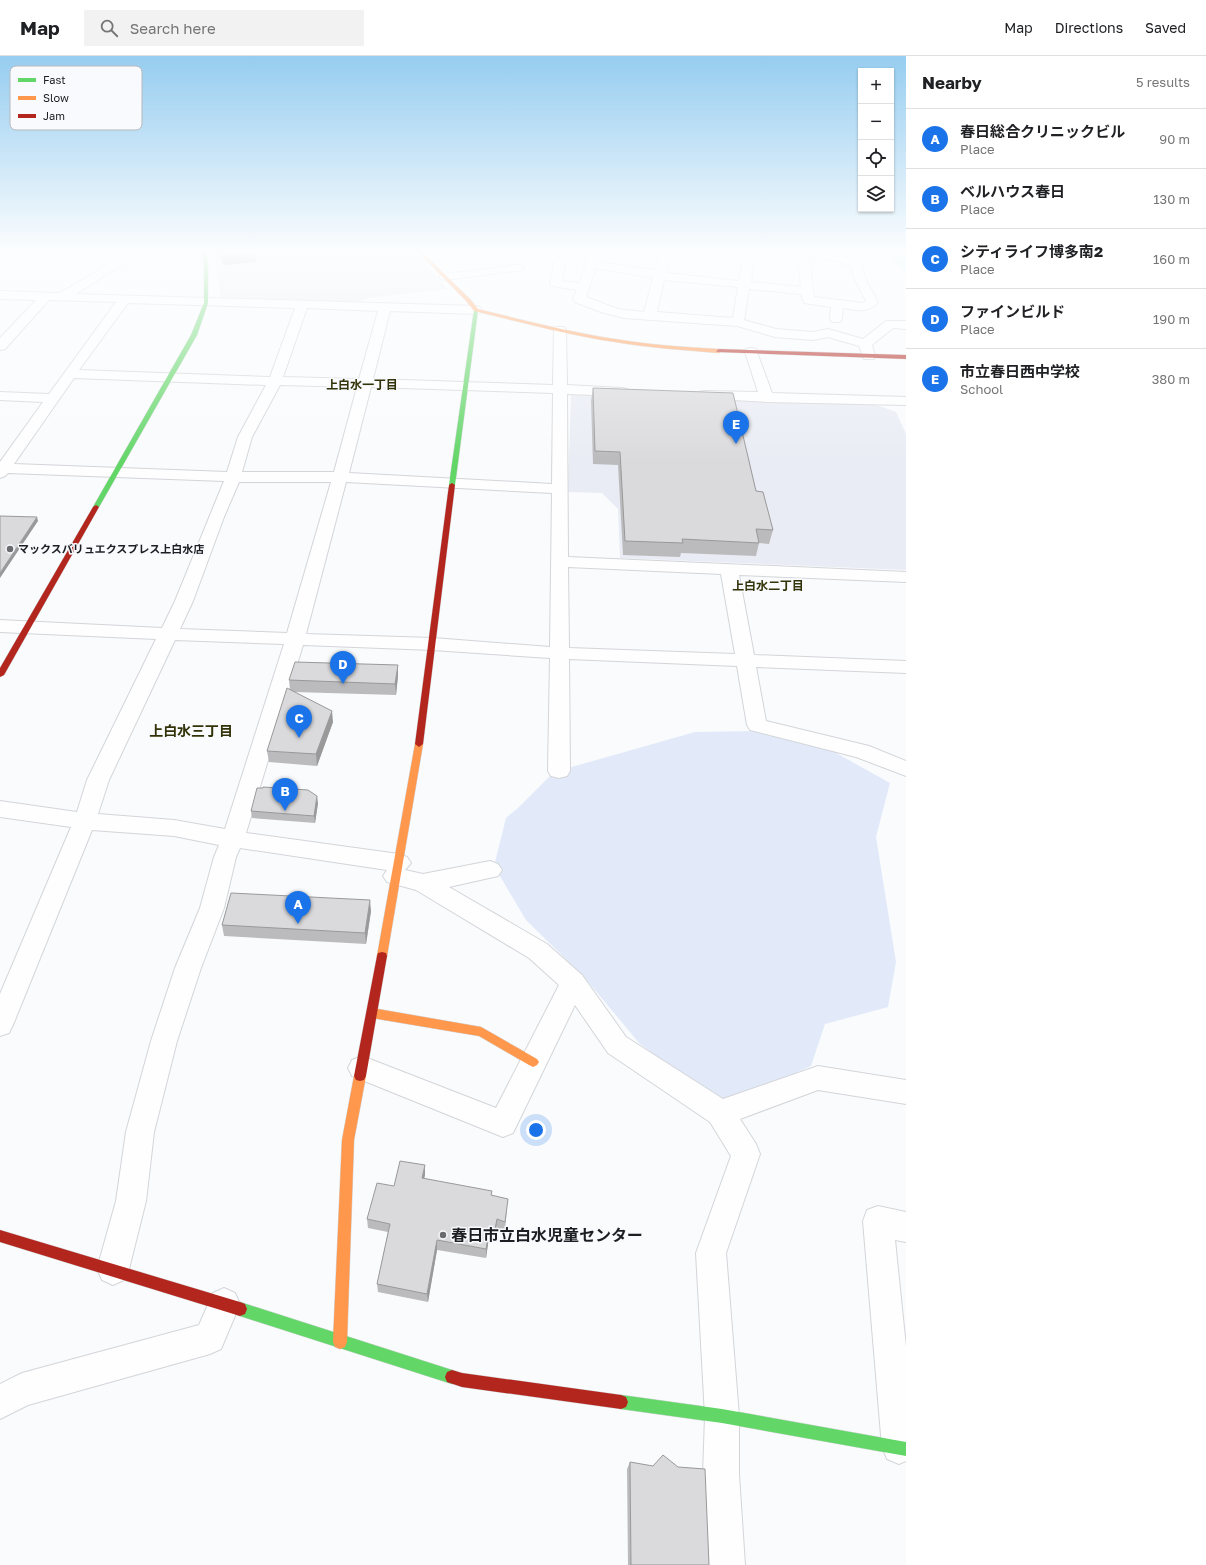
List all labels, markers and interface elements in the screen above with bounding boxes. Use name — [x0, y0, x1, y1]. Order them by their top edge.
search box — [84, 10, 364, 46]
text: Map — [20, 16, 60, 39]
icon: search — [98, 17, 120, 39]
text: Search here — [130, 19, 216, 37]
text: Map — [1004, 19, 1033, 36]
text: Directions — [1055, 19, 1123, 36]
text: Saved — [1145, 19, 1186, 36]
legend — [10, 66, 142, 130]
map controls — [858, 68, 894, 212]
button: + — [858, 68, 894, 104]
text: Nearby — [922, 72, 982, 93]
text: Fast — [43, 73, 66, 86]
text: 5 results — [1136, 74, 1190, 90]
text: Slow — [43, 91, 69, 104]
button: − — [858, 104, 894, 140]
text: Jam — [43, 109, 65, 122]
text: 春日総合クリニックビル — [960, 122, 1125, 140]
text: A — [930, 131, 940, 147]
text: 90 m — [1159, 131, 1190, 147]
button: locate — [858, 140, 894, 176]
text: Place — [960, 141, 995, 157]
button: layers — [858, 176, 894, 212]
text: ベルハウス春日 — [960, 182, 1065, 200]
text: B — [930, 191, 940, 207]
text: 130 m — [1153, 191, 1190, 207]
text: Place — [960, 201, 995, 217]
text: シティライフ博多南2 — [960, 242, 1103, 260]
text: C — [930, 251, 940, 267]
text: 160 m — [1153, 251, 1190, 267]
text: Place — [960, 261, 995, 277]
text: ファインビルド — [960, 302, 1065, 320]
text: D — [930, 311, 940, 327]
text: 190 m — [1153, 311, 1190, 327]
text: Place — [960, 321, 995, 337]
text: 市立春日西中学校 — [960, 362, 1080, 380]
text: E — [931, 371, 939, 387]
text: 380 m — [1152, 371, 1190, 387]
district label: 上白水一丁目 — [326, 377, 398, 392]
text: School — [960, 381, 1003, 397]
pin: E — [723, 411, 749, 444]
place label: マックスバリュエクスプレス上白水店 — [18, 542, 204, 555]
marker: マックスバリュエクスプレス上白水店 — [5, 544, 15, 554]
district label: 上白水二丁目 — [732, 578, 804, 593]
pin: D — [330, 651, 356, 684]
pin: C — [286, 705, 312, 738]
district label: 上白水三丁目 — [149, 722, 233, 739]
pin: B — [272, 778, 298, 811]
pin: A — [285, 891, 311, 924]
your location — [526, 1120, 546, 1140]
place label: 春日市立白水児童センター — [451, 1225, 643, 1245]
marker: 春日市立白水児童センター — [438, 1230, 448, 1240]

